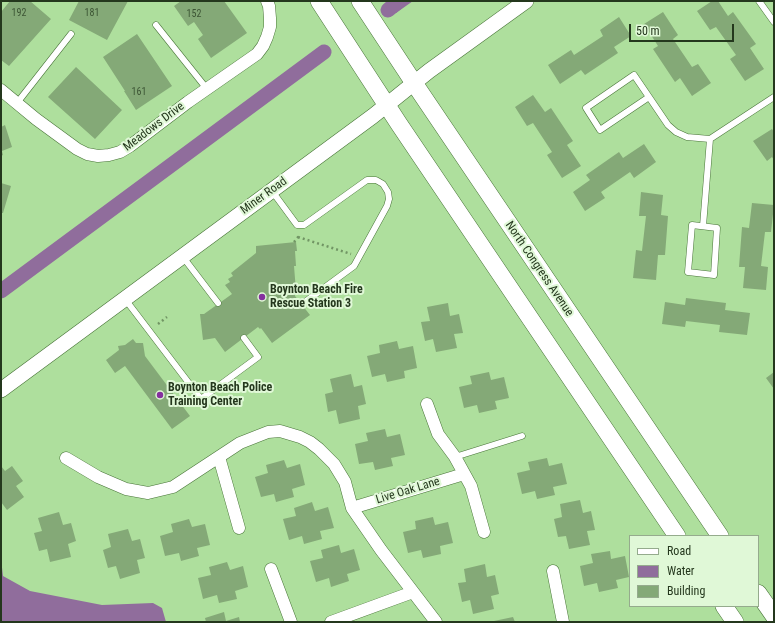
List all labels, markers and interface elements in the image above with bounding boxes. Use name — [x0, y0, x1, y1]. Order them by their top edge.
house number: 192 — [12, 7, 26, 19]
house number: 181 — [85, 7, 99, 19]
house number: 152 — [187, 8, 201, 20]
scale bar — [631, 16, 736, 42]
text: 50 m — [636, 24, 660, 38]
house number: 161 — [132, 86, 146, 98]
street label: Meadows Drive — [121, 99, 187, 155]
street label: Miner Road — [238, 174, 290, 218]
street label: North Congress Avenue — [502, 219, 576, 319]
place label: Boynton Beach Fire Rescue Station 3 — [270, 283, 363, 311]
marker: Boynton Beach Fire Rescue Station 3 — [257, 292, 267, 302]
place label: Boynton Beach Police Training Center — [168, 381, 272, 409]
marker: Boynton Beach Police Training Center — [155, 390, 165, 400]
street label: Live Oak Lane — [374, 474, 442, 508]
legend — [629, 535, 759, 607]
text: Road — [667, 544, 691, 558]
text: Water — [667, 564, 695, 578]
text: Building — [667, 584, 705, 598]

